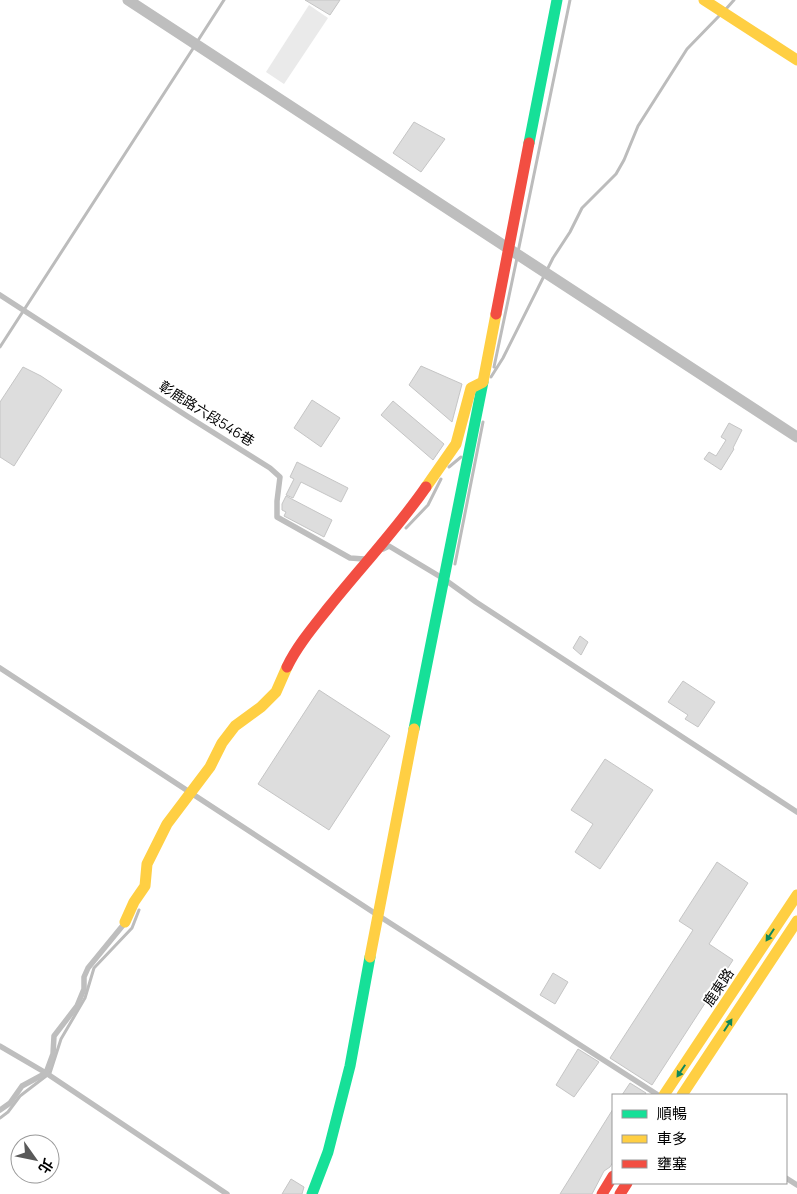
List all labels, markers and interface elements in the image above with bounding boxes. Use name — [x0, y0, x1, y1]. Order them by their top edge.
street label: 彰鹿路六段546巷 — [156, 376, 258, 450]
one-way arrow — [765, 929, 775, 942]
street label: 鹿東路 — [698, 964, 738, 1010]
one-way arrow — [724, 1019, 733, 1032]
one-way arrow — [676, 1064, 685, 1078]
legend — [612, 1094, 787, 1184]
text: 順暢 — [657, 1103, 687, 1124]
text: 車多 — [657, 1128, 687, 1149]
north arrow — [10, 1134, 60, 1184]
text: 壅塞 — [657, 1153, 687, 1174]
text: 北 — [35, 1155, 58, 1177]

